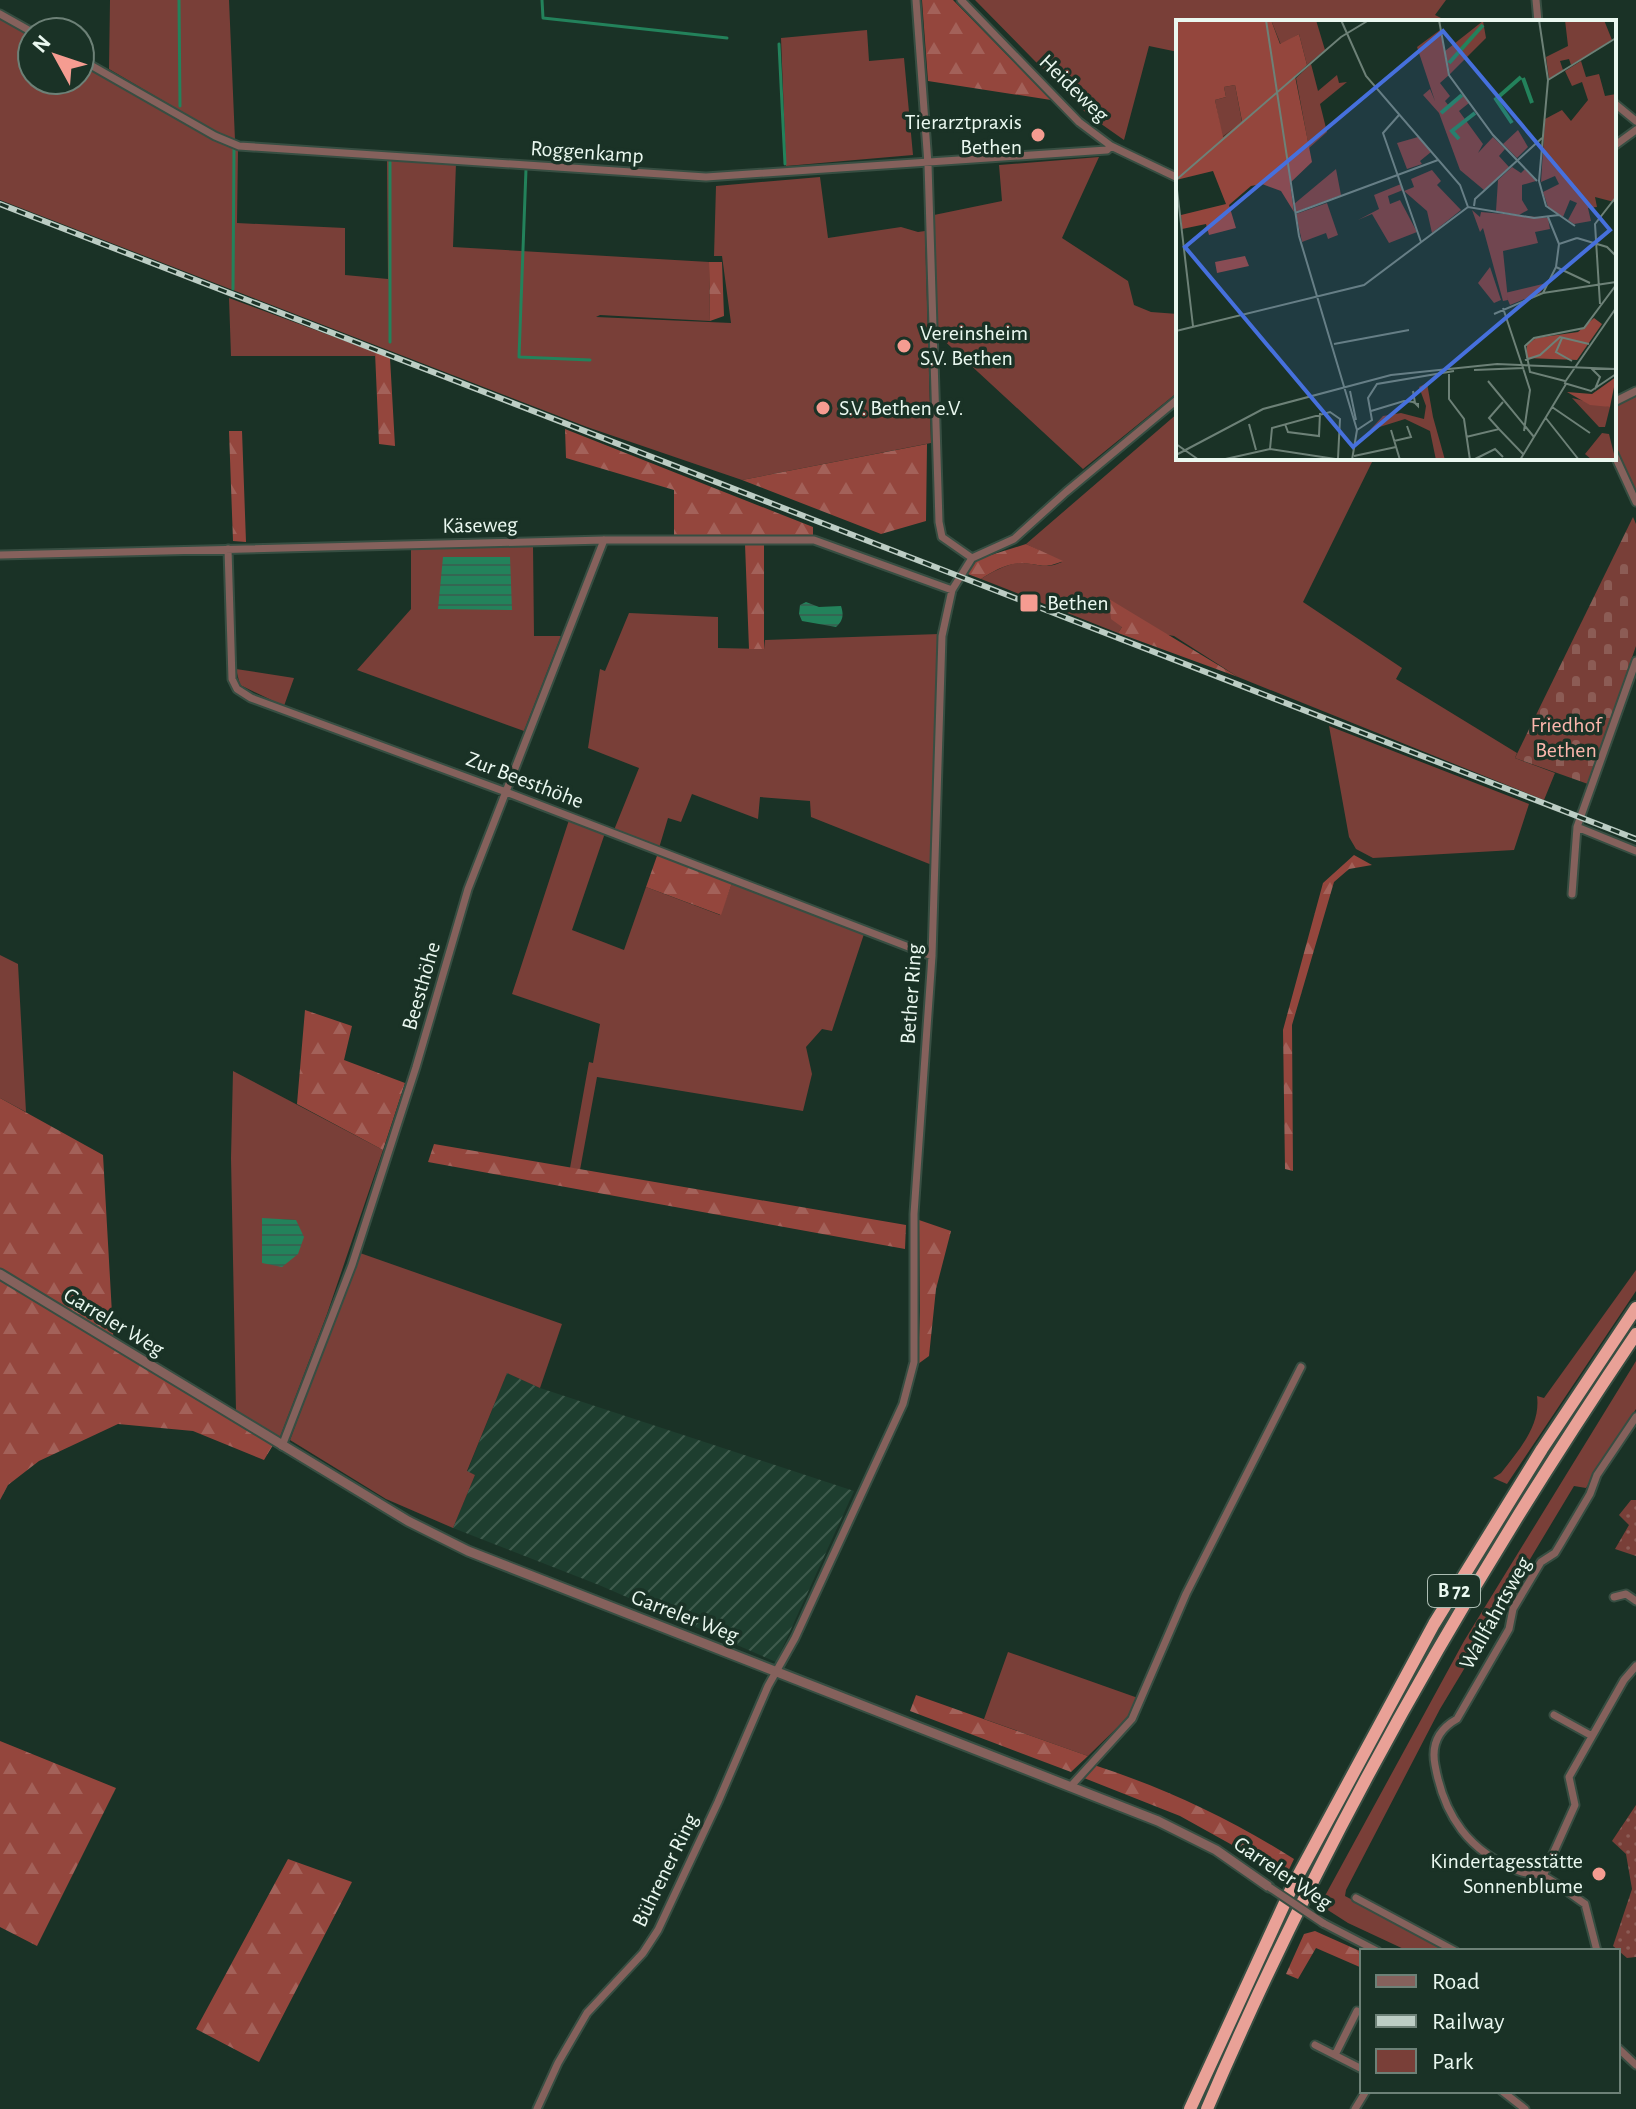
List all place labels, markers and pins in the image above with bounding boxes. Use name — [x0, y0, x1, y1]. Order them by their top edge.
place label: Tierarztpraxis Bethen — [905, 111, 1022, 158]
marker: Tierarztpraxis Bethen — [1029, 126, 1047, 144]
place label: Vereinsheim S.V. Bethen — [920, 322, 1028, 369]
marker: Vereinsheim S.V. Bethen — [895, 337, 913, 355]
place label: S.V. Bethen e.V. — [839, 397, 964, 419]
marker: S.V. Bethen e.V. — [814, 399, 832, 417]
marker: Bethen — [1018, 592, 1040, 614]
place label: Bethen — [1047, 592, 1109, 614]
place label: Kindertagesstätte Sonnenblume — [1430, 1850, 1583, 1897]
marker: Kindertagesstätte Sonnenblume — [1590, 1865, 1608, 1883]

